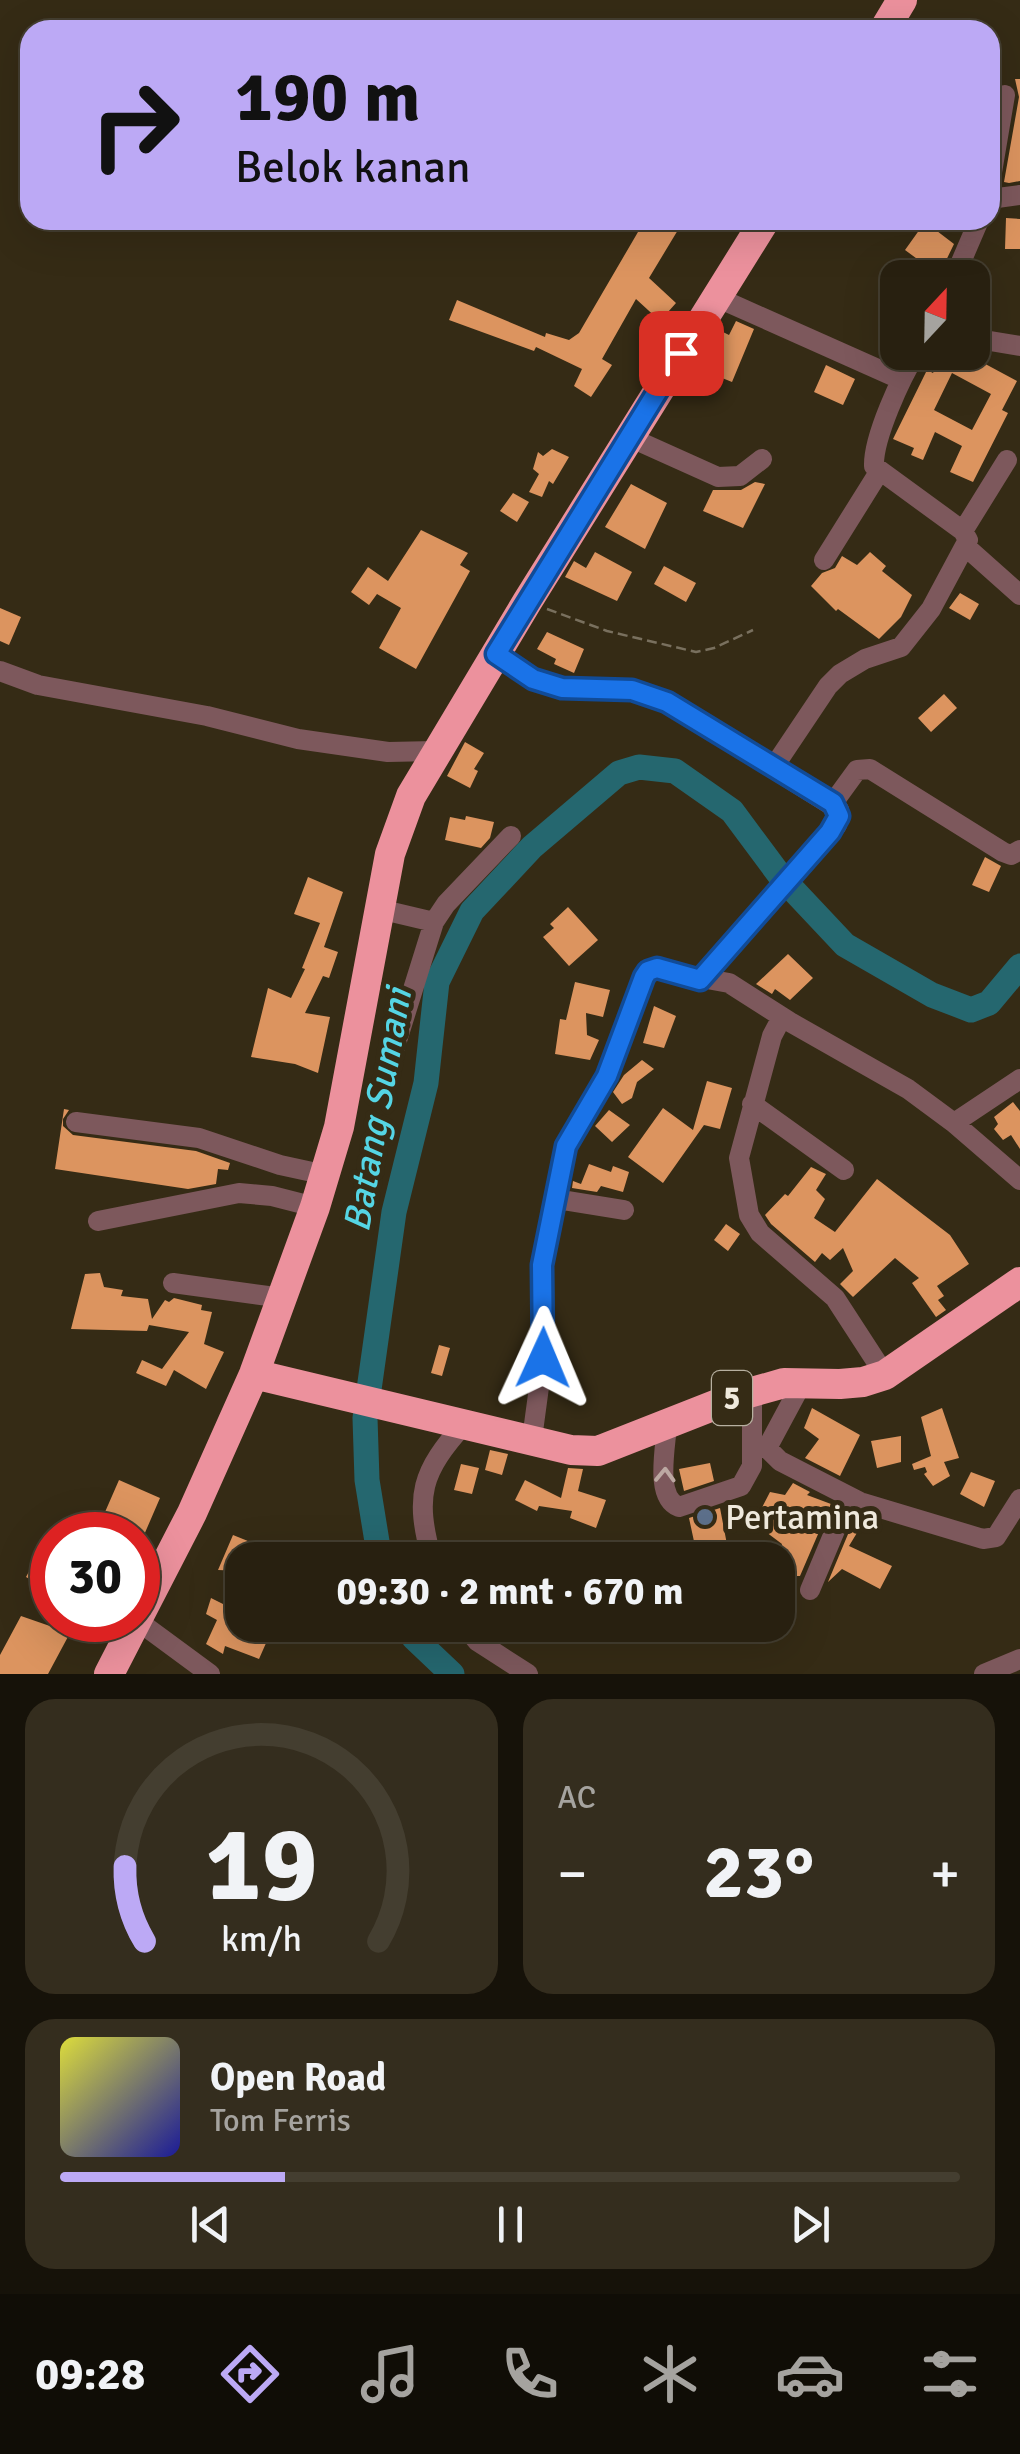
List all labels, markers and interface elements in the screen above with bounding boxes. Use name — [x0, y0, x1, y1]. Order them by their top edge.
text: 190 m — [235, 54, 420, 140]
icon: right — [70, 60, 200, 190]
text: Belok kanan — [235, 140, 471, 195]
north arrow — [880, 260, 990, 370]
map controls — [880, 260, 990, 370]
pin — [639, 311, 724, 396]
icon: arrive — [654, 326, 709, 381]
water label: Batang Sumani — [333, 981, 423, 1235]
position arrow — [491, 1306, 595, 1410]
road number: 5 — [712, 1371, 752, 1425]
one-way arrow — [655, 1467, 676, 1483]
place label: Pertamina — [725, 1496, 879, 1539]
marker: Pertamina — [694, 1506, 716, 1528]
speed limit sign: 30 — [30, 1512, 160, 1642]
text: 09:30 · 2 mnt · 670 m — [336, 1568, 684, 1615]
text: AC — [558, 1778, 596, 1817]
text: 19 — [205, 1801, 317, 1929]
text: 23° — [703, 1826, 814, 1919]
text: − — [558, 1840, 587, 1908]
text: + — [930, 1840, 960, 1908]
text: km/h — [221, 1917, 302, 1961]
text: Open Road — [210, 2054, 386, 2101]
text: Tom Ferris — [210, 2101, 351, 2140]
icon: previous — [183, 2197, 238, 2252]
icon: pause — [483, 2197, 538, 2252]
icon: next — [783, 2197, 838, 2252]
icon: directions — [215, 2339, 285, 2409]
icon: music — [355, 2339, 425, 2409]
icon: phone — [495, 2339, 565, 2409]
icon: climate — [635, 2339, 705, 2409]
icon: car — [775, 2339, 845, 2409]
icon: filters — [915, 2339, 985, 2409]
text: 09:28 — [35, 2347, 145, 2402]

